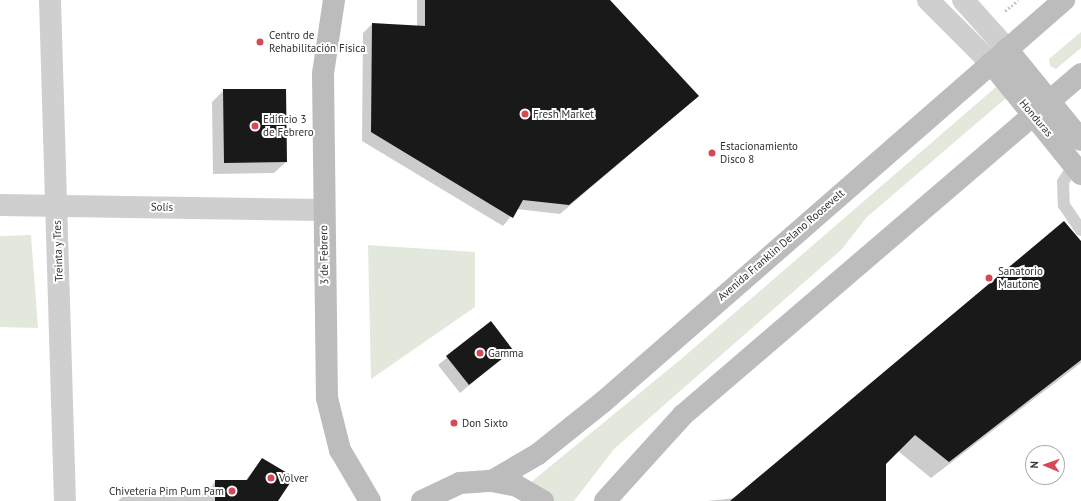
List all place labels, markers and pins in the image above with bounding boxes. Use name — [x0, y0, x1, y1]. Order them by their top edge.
place label: Centro de Rehabilitación Física — [269, 29, 366, 55]
marker: Centro de Rehabilitación Física — [254, 36, 266, 48]
place label: Fresh Market — [533, 107, 594, 121]
marker: Fresh Market — [520, 109, 530, 119]
place label: Edificio 3 de Febrero — [263, 113, 314, 139]
marker: Edificio 3 de Febrero — [250, 121, 260, 131]
place label: Estacionamiento Disco 8 — [720, 140, 798, 166]
marker: Estacionamiento Disco 8 — [707, 148, 717, 158]
place label: Sanatorio Mautone — [998, 265, 1043, 291]
marker: Sanatorio Mautone — [983, 272, 995, 284]
place label: Gamma — [488, 346, 524, 360]
marker: Gamma — [475, 348, 485, 358]
place label: Don Sixto — [462, 416, 508, 430]
marker: Don Sixto — [449, 418, 459, 428]
place label: Volver — [279, 471, 308, 485]
marker: Volver — [266, 473, 276, 483]
place label: Chivetería Pim Pum Pam — [109, 484, 224, 498]
marker: Chivetería Pim Pum Pam — [227, 486, 237, 496]

